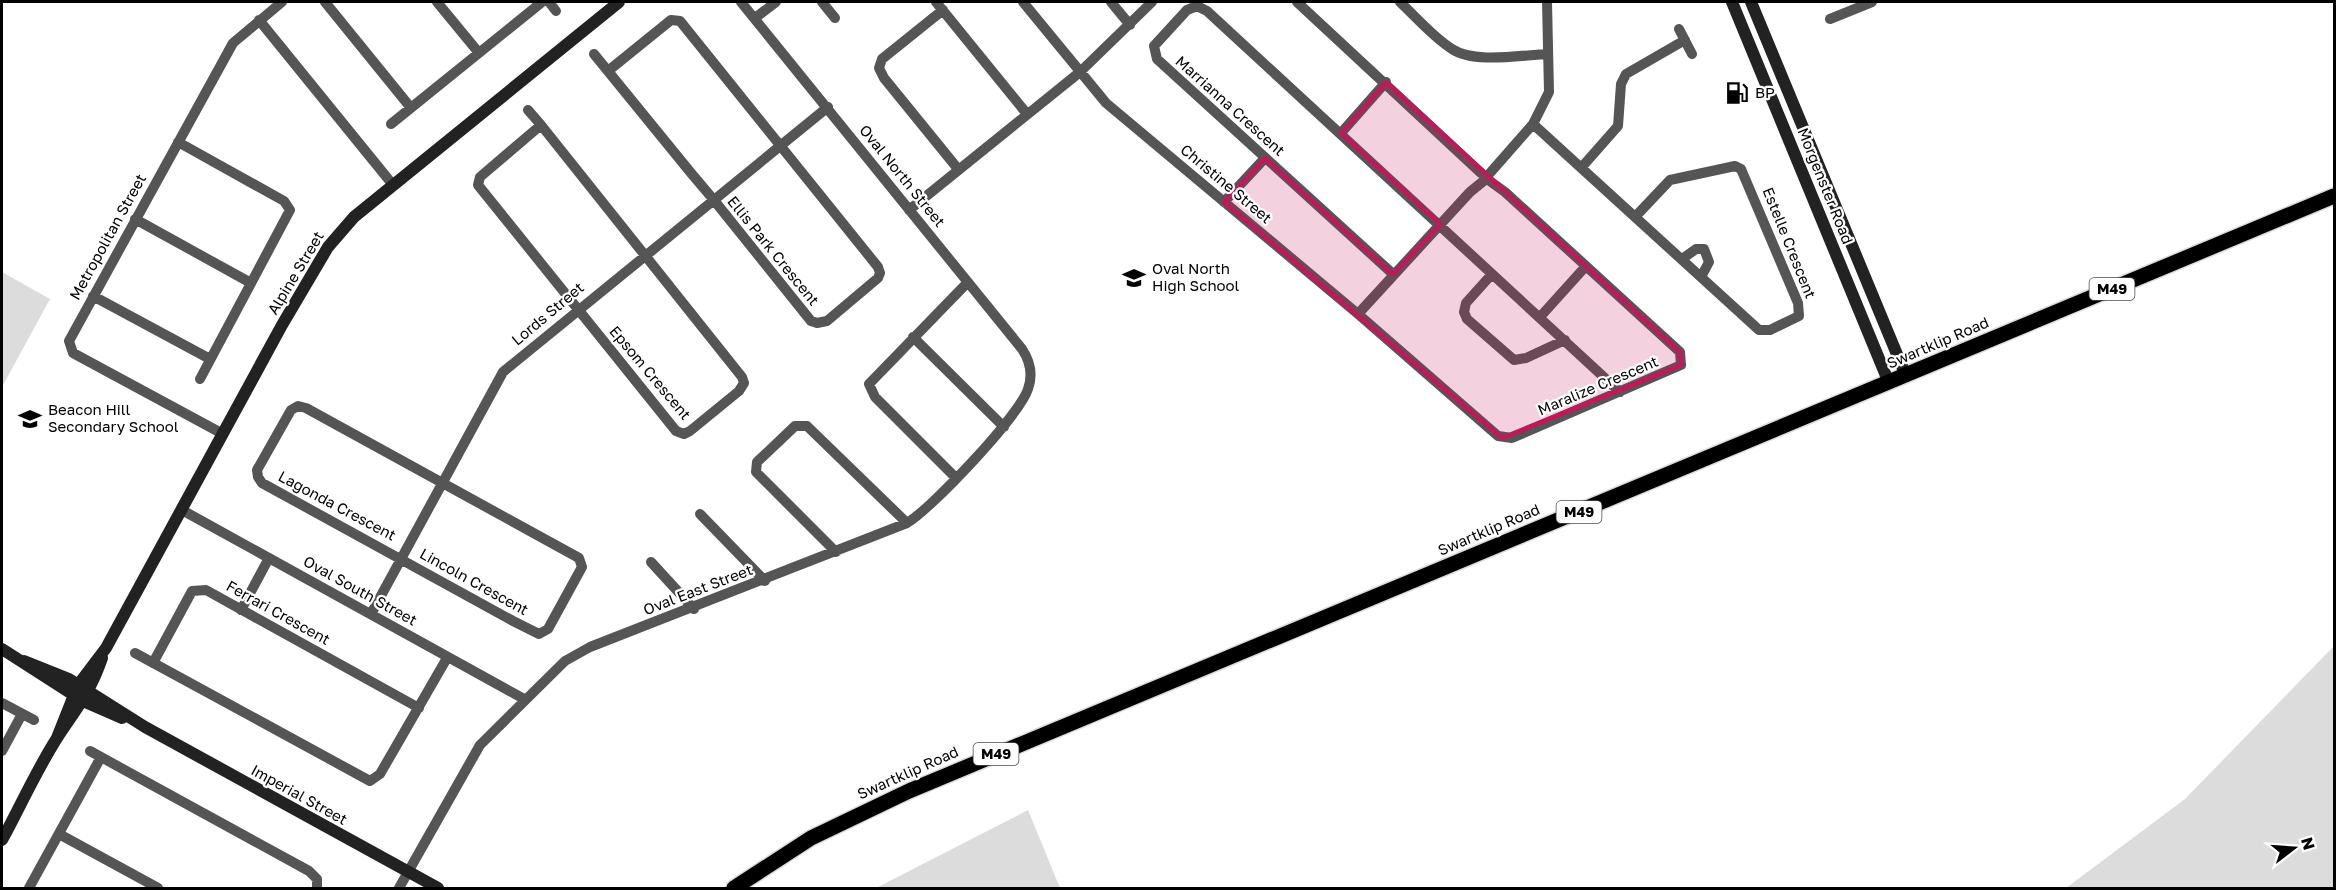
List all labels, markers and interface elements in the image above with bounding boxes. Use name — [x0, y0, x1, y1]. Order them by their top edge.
street label: Marrianna Crescent — [1172, 51, 1289, 159]
fuel station icon: BP — [1724, 80, 1750, 106]
place label: BP — [1755, 83, 1775, 101]
street label: Oval North Street — [856, 121, 949, 230]
street label: Morgenster Road — [1794, 125, 1857, 246]
street label: Christine Street — [1177, 140, 1276, 227]
street label: Metropolitan Street — [65, 170, 149, 303]
street label: Estelle Crescent — [1759, 184, 1820, 301]
street label: Ellis Park Crescent — [724, 192, 823, 309]
street label: Alpine Street — [263, 228, 327, 317]
place label: Oval North High School — [1152, 259, 1240, 294]
school or university icon: Oval North High School — [1121, 265, 1147, 291]
street label: Lords Street — [508, 278, 587, 349]
road number: M49 — [2090, 278, 2134, 300]
street label: Swartklip Road — [1884, 313, 1991, 372]
street label: Epsom Crescent — [606, 322, 695, 423]
street label: Maralize Crescent — [1535, 352, 1660, 419]
place label: Beacon Hill Secondary School — [48, 400, 179, 435]
school or university icon: Beacon Hill Secondary School — [17, 406, 43, 432]
street label: Lagonda Crescent — [276, 467, 399, 544]
street label: Swartklip Road — [1435, 500, 1542, 559]
road number: M49 — [1556, 501, 1602, 523]
street label: Lincoln Crescent — [417, 544, 532, 618]
street label: Oval South Street — [301, 551, 420, 629]
street label: Oval East Street — [640, 560, 755, 618]
street label: Ferrari Crescent — [224, 576, 333, 648]
street label: Swartklip Road — [854, 742, 961, 802]
road number: M49 — [974, 743, 1018, 765]
street label: Imperial Street — [248, 760, 351, 828]
north arrow — [2264, 818, 2324, 878]
text: N — [2297, 835, 2320, 852]

